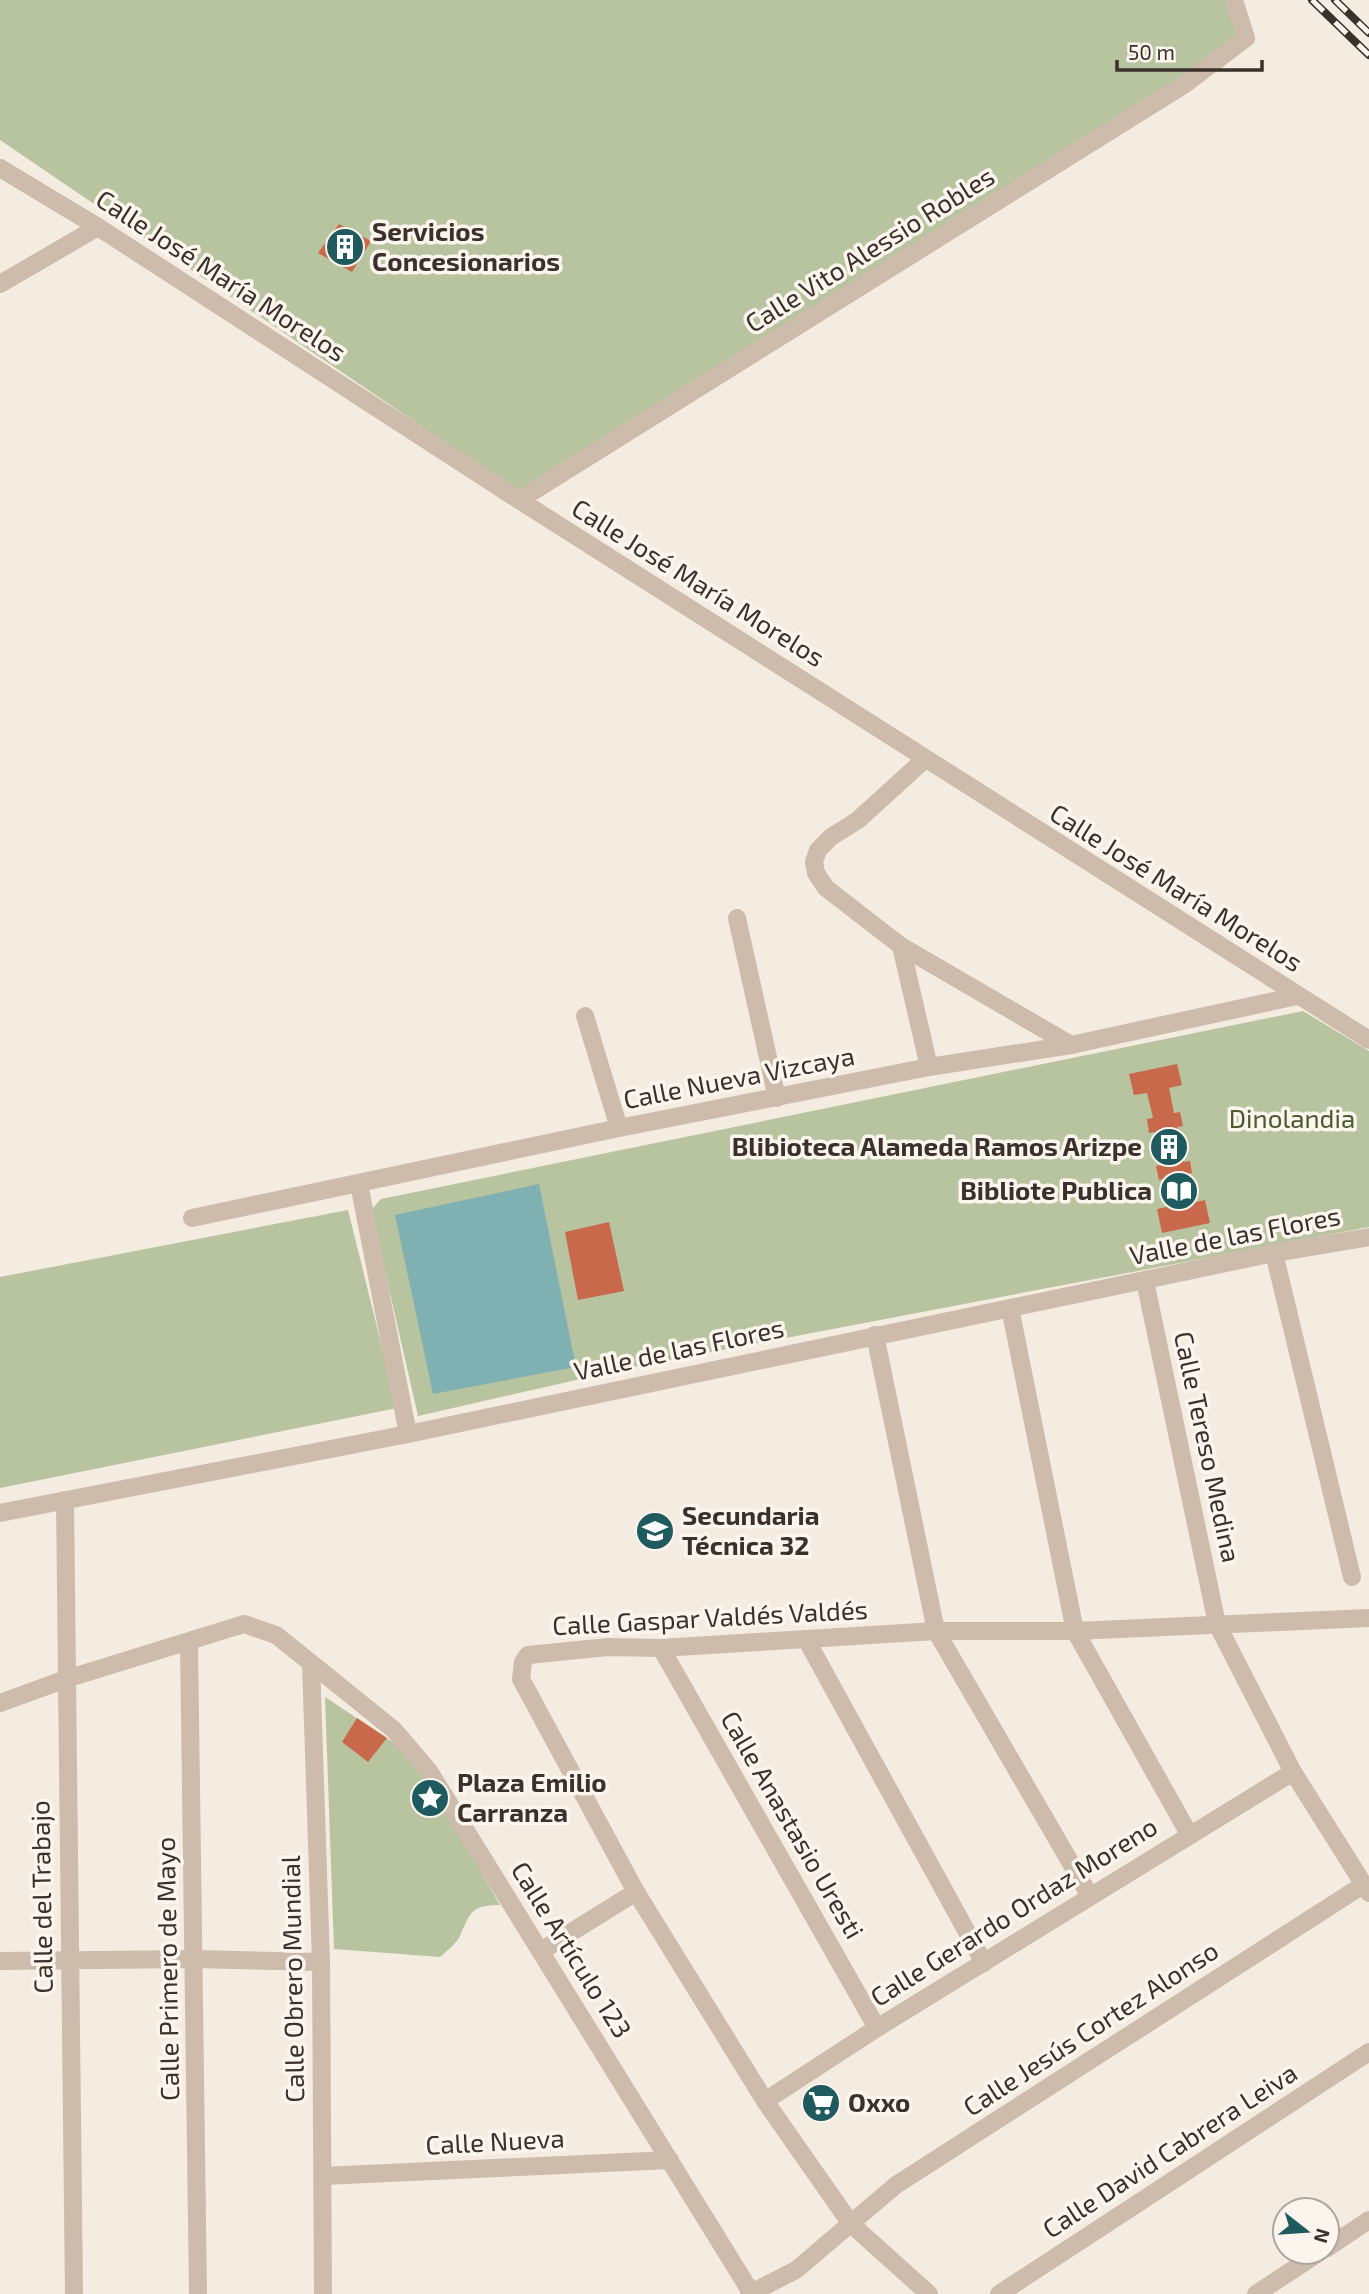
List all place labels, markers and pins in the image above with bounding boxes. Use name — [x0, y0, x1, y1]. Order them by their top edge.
place label: Servicios Concesionarios — [372, 215, 560, 276]
building icon: Servicios Concesionarios — [324, 226, 366, 268]
building icon: Blibioteca Alameda Ramos Arizpe — [1148, 1126, 1190, 1168]
place label: Blibioteca Alameda Ramos Arizpe — [732, 1130, 1142, 1161]
library icon: Bibliote Publica — [1158, 1170, 1200, 1212]
place label: Bibliote Publica — [960, 1174, 1152, 1205]
place label: Secundaria Técnica 32 — [682, 1499, 820, 1560]
school or university icon: Secundaria Técnica 32 — [634, 1510, 676, 1552]
place label: Plaza Emilio Carranza — [457, 1766, 607, 1827]
place icon: Plaza Emilio Carranza — [409, 1777, 451, 1819]
supermarket icon: Oxxo — [800, 2082, 842, 2124]
place label: Oxxo — [848, 2086, 910, 2117]

